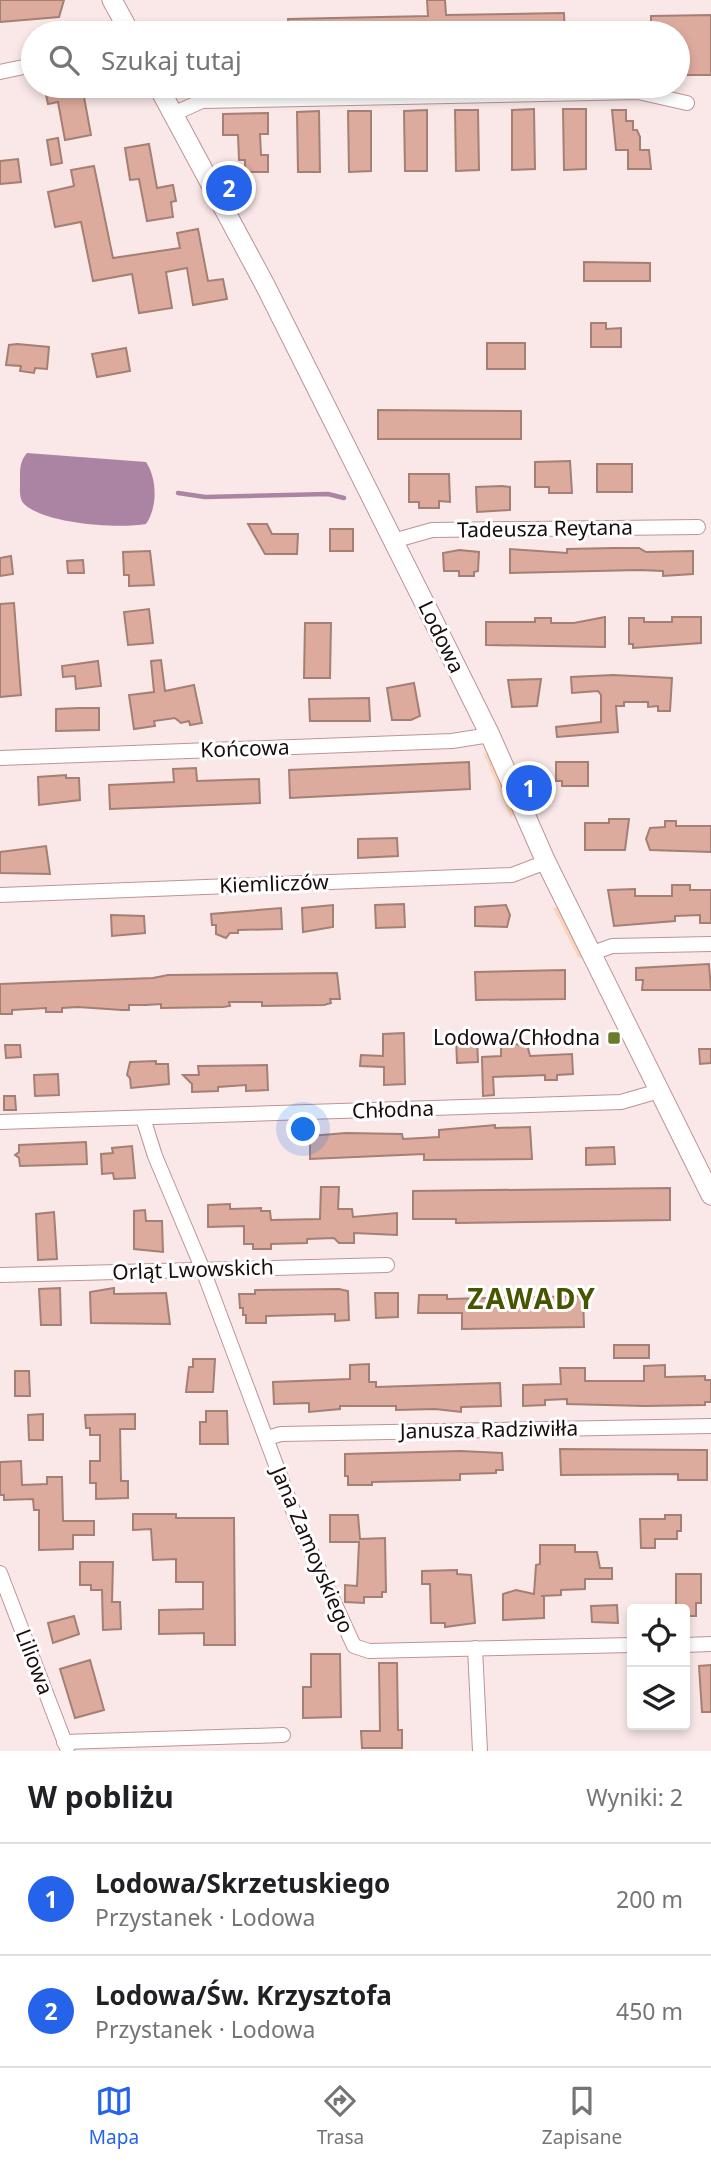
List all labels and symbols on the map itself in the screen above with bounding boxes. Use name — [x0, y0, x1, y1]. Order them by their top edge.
pin: 2 — [206, 162, 252, 214]
street label: Tadeusza Reytana — [457, 512, 633, 544]
street label: Lodowa — [412, 596, 471, 677]
street label: Końcowa — [200, 732, 290, 764]
pin: 1 — [506, 762, 552, 814]
street label: Kiemliczów — [219, 867, 330, 899]
place label: Lodowa/Chłodna — [433, 1023, 600, 1051]
marker: Lodowa/Chłodna — [606, 1030, 622, 1046]
street label: Chłodna — [351, 1094, 434, 1124]
your location — [286, 1112, 320, 1146]
street label: Orląt Lwowskich — [112, 1252, 274, 1286]
district label: ZAWADY — [467, 1279, 597, 1317]
street label: Janusza Radziwiłła — [398, 1413, 578, 1445]
street label: Jana Zamoyskiego — [264, 1460, 361, 1637]
street label: Liliowa — [10, 1625, 60, 1698]

